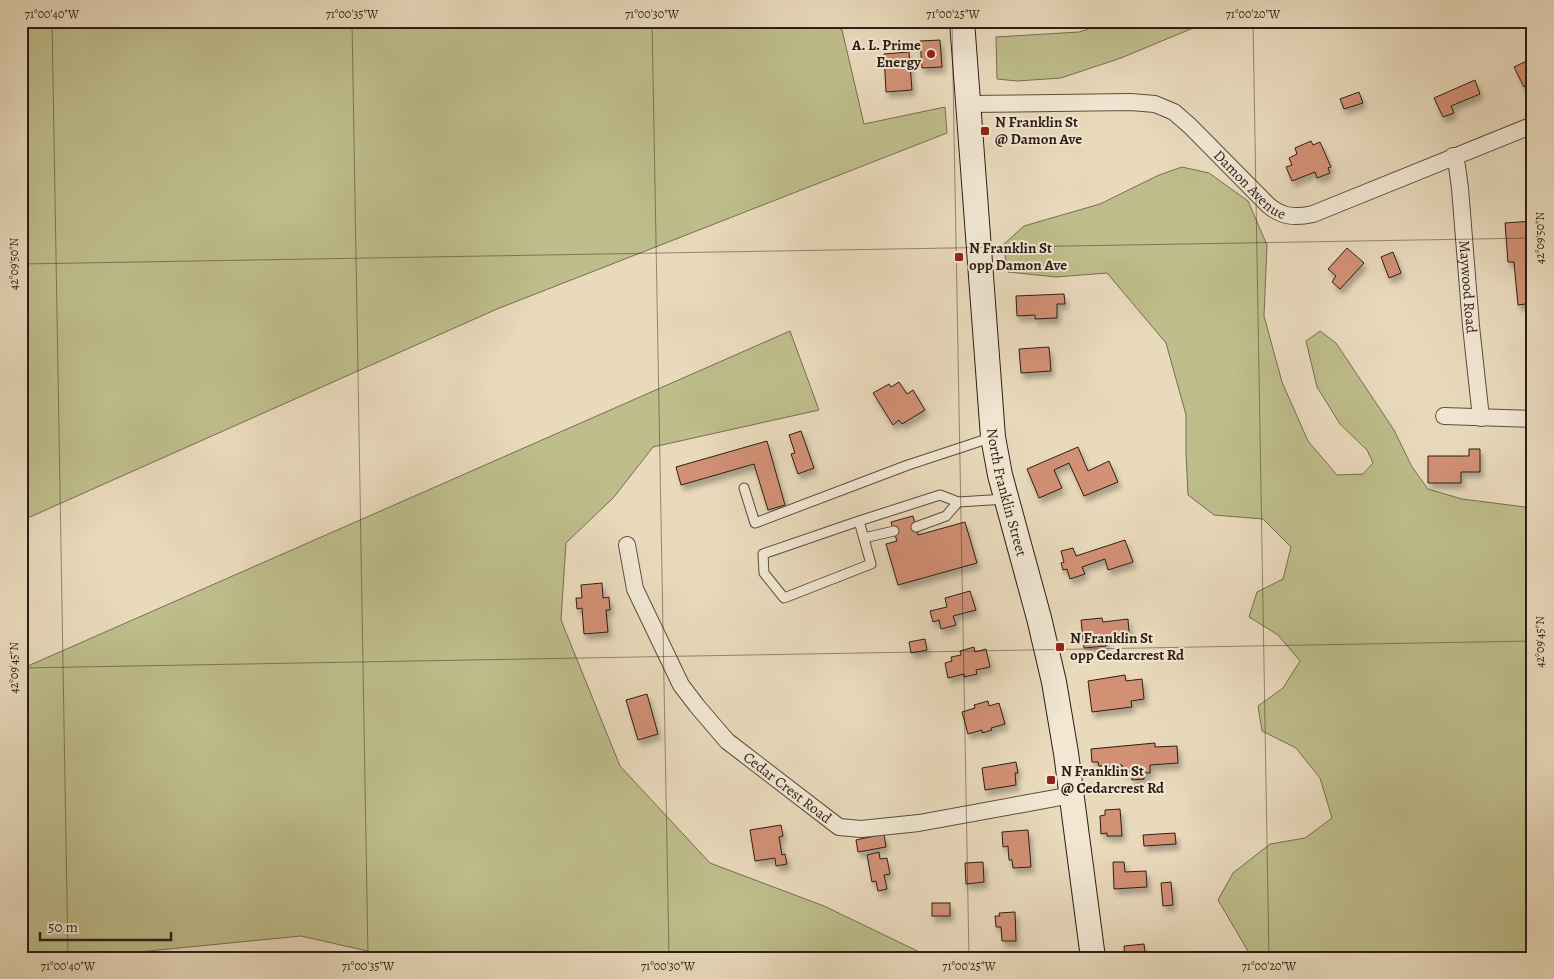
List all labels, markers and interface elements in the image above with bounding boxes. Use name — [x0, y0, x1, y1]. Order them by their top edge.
text: 71°00'40"W — [25, 6, 80, 22]
text: 71°00'35"W — [326, 6, 379, 22]
text: 71°00'30"W — [625, 6, 680, 22]
text: 71°00'25"W — [926, 6, 980, 22]
text: 71°00'20"W — [1226, 6, 1281, 22]
place label: A. L. Prime Energy — [851, 35, 922, 72]
marker: A. L. Prime Energy — [925, 48, 937, 60]
place label: N Franklin St @ Damon Ave — [995, 112, 1082, 149]
marker: N Franklin St @ Damon Ave — [979, 125, 991, 137]
street label: Damon Avenue — [1209, 146, 1289, 224]
text: 42°09'50"N — [1532, 211, 1548, 264]
text: 42°09'50"N — [6, 237, 22, 290]
place label: N Franklin St opp Damon Ave — [969, 238, 1067, 275]
street label: Maywood Road — [1454, 239, 1482, 335]
marker: N Franklin St opp Damon Ave — [953, 251, 965, 263]
street label: North Franklin Street — [982, 427, 1032, 559]
text: 42°09'45"N — [1532, 616, 1548, 668]
place label: N Franklin St opp Cedarcrest Rd — [1070, 628, 1185, 665]
marker: N Franklin St opp Cedarcrest Rd — [1054, 641, 1066, 653]
text: 42°09'45"N — [6, 642, 22, 694]
street label: Cedar Crest Road — [739, 747, 837, 828]
place label: N Franklin St @ Cedarcrest Rd — [1061, 761, 1165, 798]
marker: N Franklin St @ Cedarcrest Rd — [1045, 774, 1057, 786]
scale bar — [40, 909, 171, 941]
text: 50 m — [48, 917, 78, 937]
text: 71°00'40"W — [41, 958, 96, 974]
text: 71°00'35"W — [342, 958, 395, 974]
text: 71°00'30"W — [641, 958, 696, 974]
text: 71°00'25"W — [942, 958, 996, 974]
text: 71°00'20"W — [1242, 958, 1297, 974]

